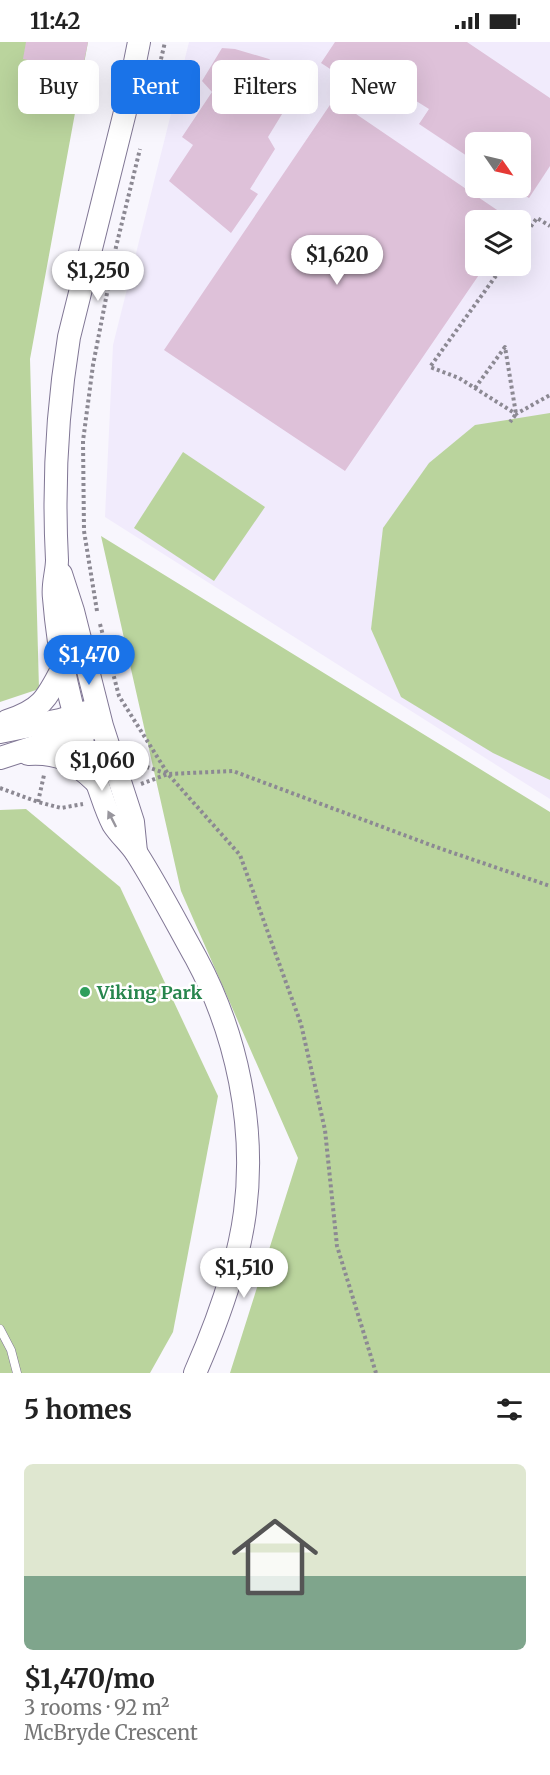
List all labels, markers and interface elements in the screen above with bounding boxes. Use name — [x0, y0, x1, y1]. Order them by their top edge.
text: 11:42 — [30, 7, 80, 35]
chip: Buy — [18, 60, 99, 114]
chip: Rent — [111, 60, 200, 114]
chip: Filters — [212, 60, 318, 114]
chip: New — [330, 60, 417, 114]
north arrow — [465, 132, 531, 198]
map controls — [465, 132, 531, 276]
button: layers — [465, 210, 531, 276]
pin: $1,620 — [288, 235, 386, 286]
text: $1,620 — [305, 242, 369, 267]
pin: $1,250 — [49, 251, 147, 302]
text: $1,250 — [66, 258, 130, 283]
pin: $1,470 — [40, 635, 138, 686]
text: $1,470 — [58, 642, 120, 667]
pin: $1,060 — [53, 741, 151, 792]
text: $1,060 — [69, 748, 135, 773]
one-way arrow — [108, 810, 118, 828]
place label: Viking Park — [96, 981, 202, 1004]
marker: Viking Park — [78, 985, 92, 999]
pin: $1,510 — [195, 1248, 293, 1299]
text: $1,510 — [214, 1255, 274, 1280]
text: 5 homes — [24, 1393, 132, 1426]
icon: filters — [493, 1393, 526, 1426]
icon: home — [221, 1503, 329, 1611]
text: $1,470/mo — [24, 1662, 155, 1695]
text: 3 rooms · 92 m² — [24, 1695, 170, 1720]
text: McBryde Crescent — [24, 1720, 198, 1745]

